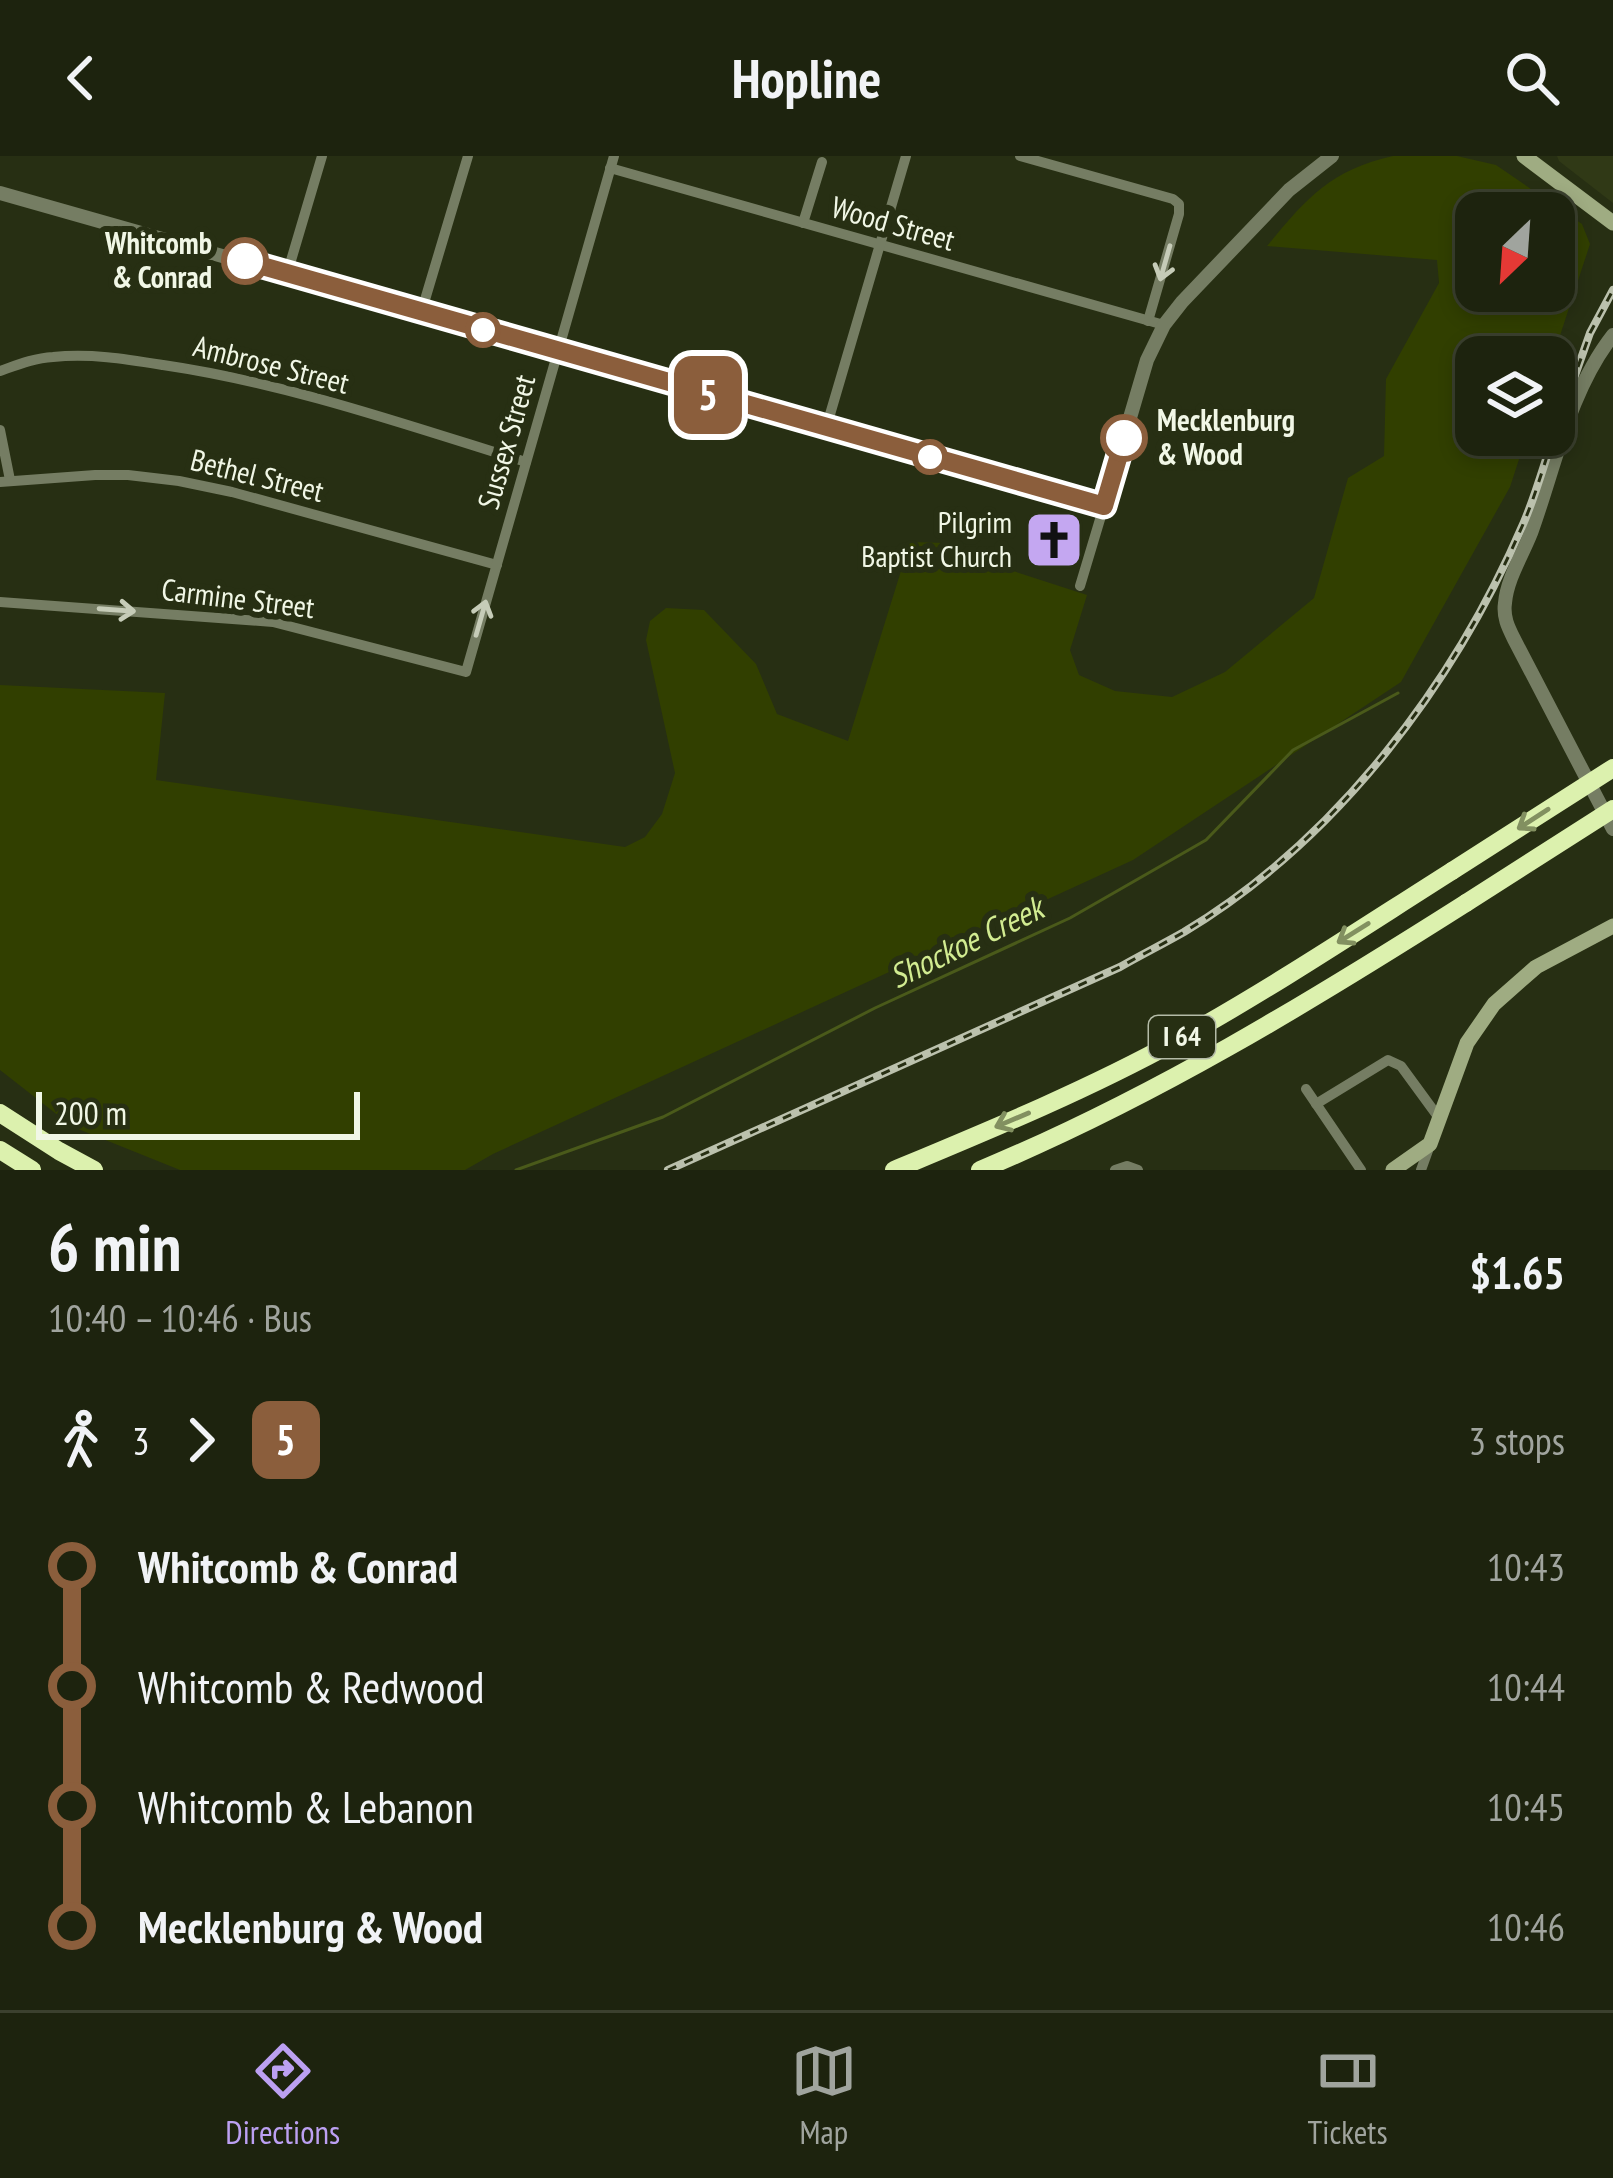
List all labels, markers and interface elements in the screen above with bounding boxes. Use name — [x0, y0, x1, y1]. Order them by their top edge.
text: Hopline — [732, 43, 881, 113]
icon: back — [48, 45, 114, 111]
icon: search — [1499, 45, 1565, 111]
street label: Wood Street — [827, 186, 960, 259]
north arrow — [1455, 192, 1575, 312]
map controls — [1455, 192, 1575, 456]
place label: Whitcomb & Conrad — [104, 223, 212, 296]
marker: Whitcomb & Conrad — [223, 239, 267, 283]
one-way arrow — [1152, 243, 1174, 281]
unlabelled marker — [467, 314, 499, 346]
street label: Ambrose Street — [190, 325, 354, 402]
button: layers — [1455, 336, 1575, 456]
line badge: 5 — [669, 356, 747, 434]
text: 5 — [698, 367, 718, 422]
street label: Sussex Street — [468, 369, 544, 513]
place label: Mecklenburg & Wood — [1157, 400, 1295, 473]
marker: Mecklenburg & Wood — [1102, 416, 1146, 460]
street label: Bethel Street — [187, 439, 329, 510]
unlabelled marker — [914, 441, 946, 473]
place label: Pilgrim Baptist Church — [861, 502, 1012, 575]
church icon: Pilgrim Baptist Church — [1023, 509, 1085, 571]
street label: Carmine Street — [160, 569, 318, 626]
one-way arrow — [97, 598, 136, 621]
one-way arrow — [472, 600, 494, 638]
one-way arrow — [1516, 807, 1550, 831]
water label: Shockoe Creek — [882, 884, 1053, 997]
one-way arrow — [1337, 921, 1371, 946]
road number: I 64 — [1149, 1016, 1215, 1058]
scale bar — [36, 1086, 360, 1139]
text: 200 m — [54, 1091, 127, 1134]
one-way arrow — [994, 1111, 1030, 1133]
text: 6 min — [48, 1204, 181, 1289]
text: $1.65 — [1469, 1243, 1565, 1301]
text: 10:40 – 10:46 · Bus — [48, 1292, 312, 1343]
icon: walk — [48, 1407, 114, 1473]
icon: forward — [168, 1407, 234, 1473]
text: 5 — [276, 1412, 296, 1467]
text: 3 — [132, 1415, 150, 1466]
text: 3 stops — [1469, 1415, 1565, 1466]
text: Whitcomb & Conrad — [138, 1537, 458, 1595]
text: 10:43 — [1487, 1541, 1565, 1592]
text: Whitcomb & Redwood — [138, 1657, 484, 1715]
text: 10:44 — [1487, 1661, 1565, 1712]
text: Whitcomb & Lebanon — [138, 1777, 474, 1835]
text: 10:45 — [1487, 1781, 1565, 1832]
text: Mecklenburg & Wood — [138, 1897, 483, 1955]
text: 10:46 — [1487, 1901, 1565, 1952]
tab: Directions — [225, 2038, 340, 2153]
tab: Map — [791, 2038, 857, 2153]
tab: Tickets — [1308, 2038, 1388, 2153]

